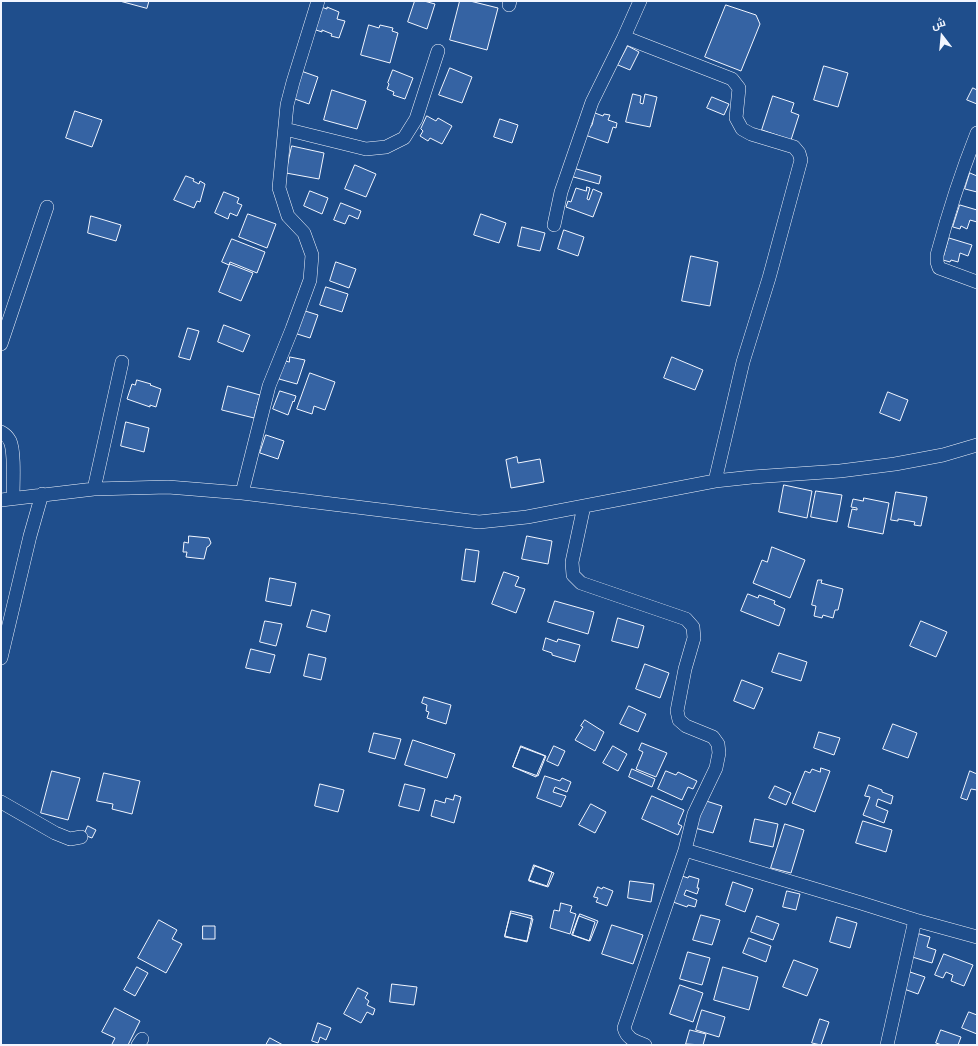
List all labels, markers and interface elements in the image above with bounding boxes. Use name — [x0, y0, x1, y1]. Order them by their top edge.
text: ش — [930, 15, 947, 33]
north arrow — [922, 16, 962, 56]

